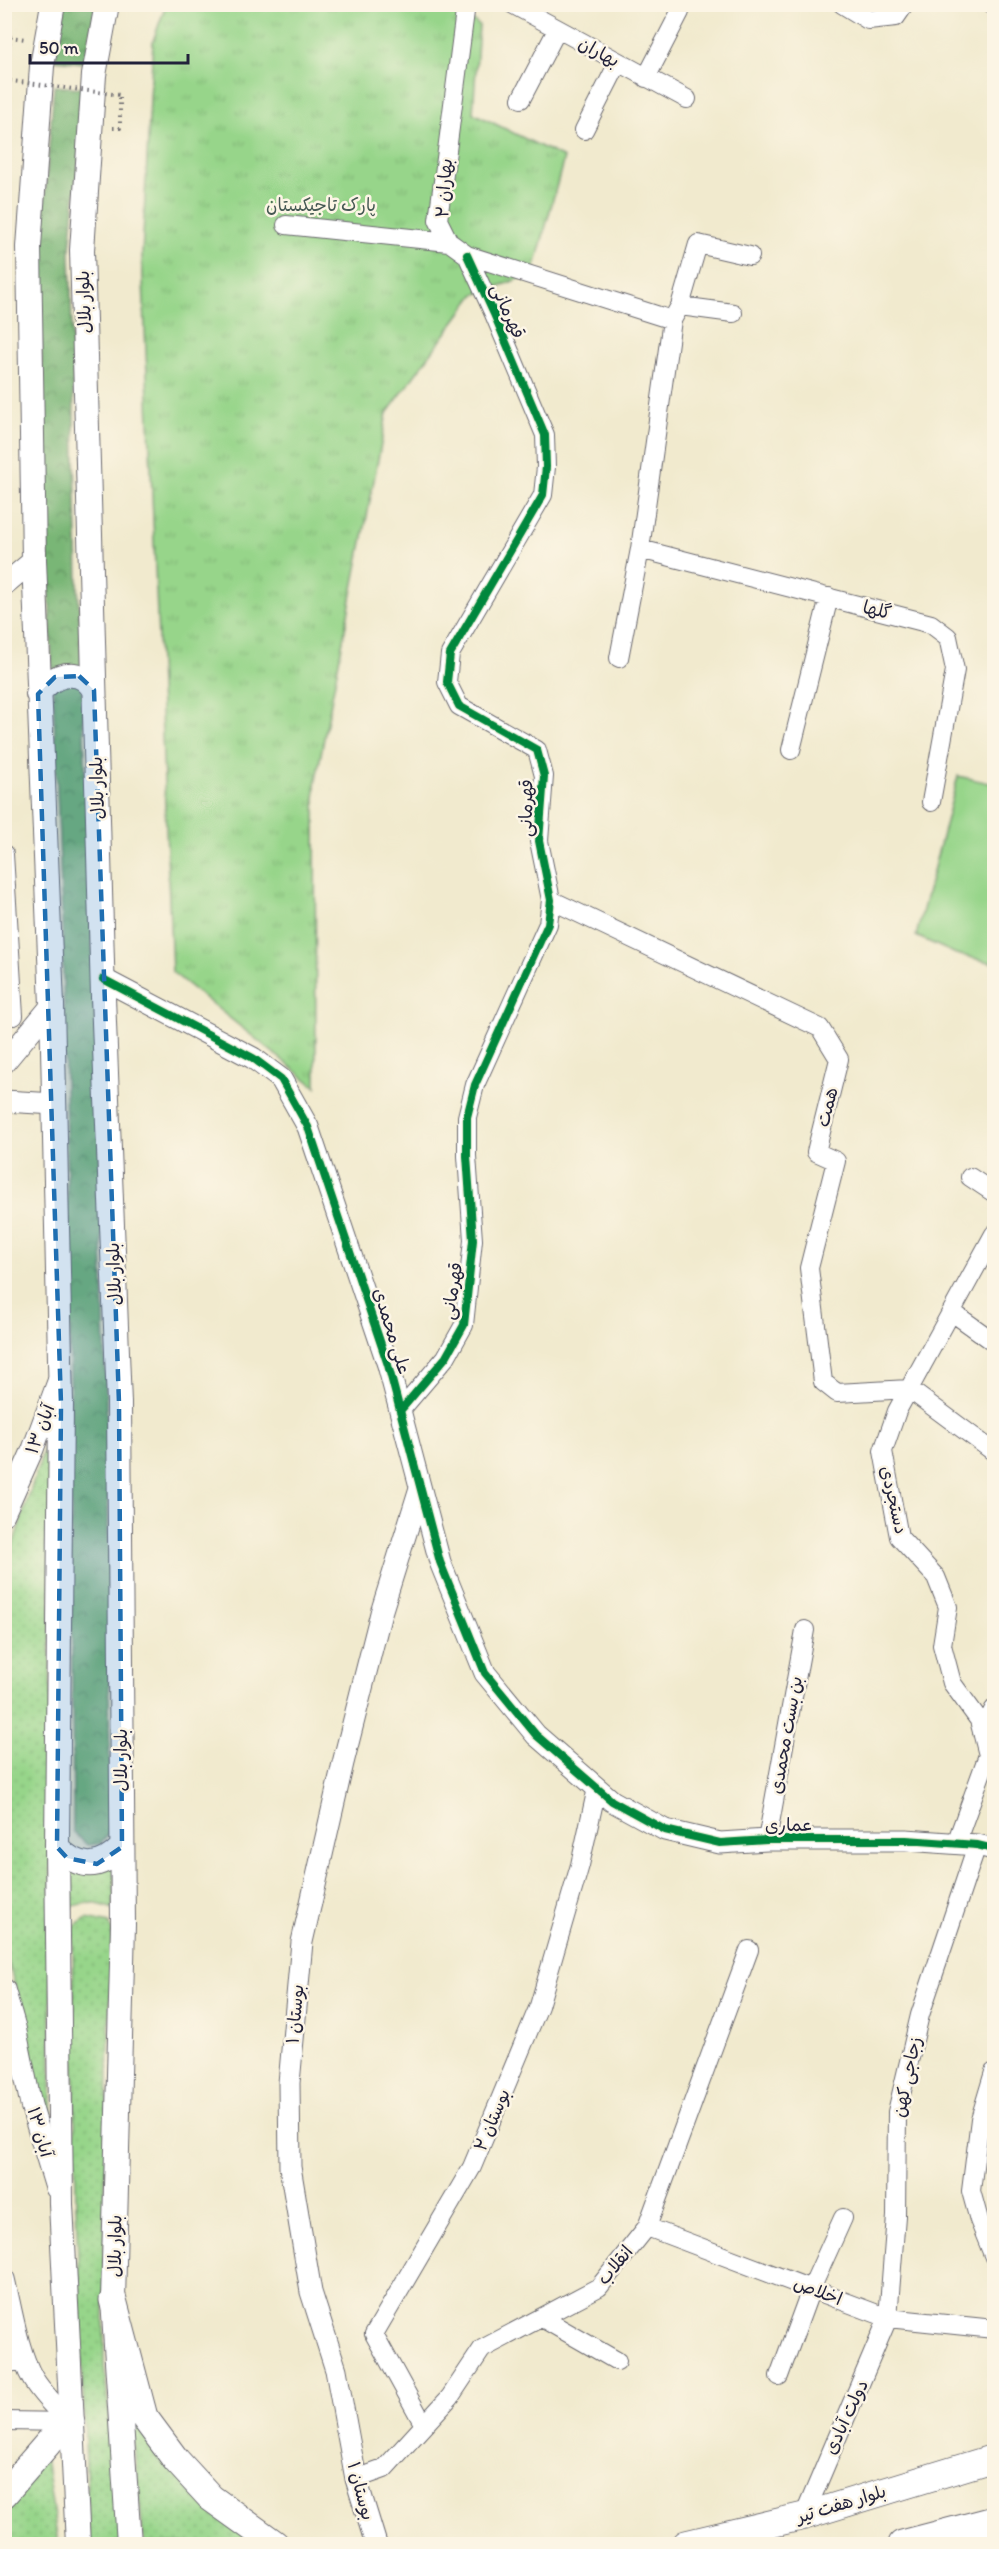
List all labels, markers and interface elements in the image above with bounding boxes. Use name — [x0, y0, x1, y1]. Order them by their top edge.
scale bar — [30, 27, 188, 65]
street label: بهاران — [575, 32, 623, 72]
text: 50 m — [39, 37, 79, 59]
street label: بهاران ۲ — [431, 157, 457, 219]
park label: پارک تاجیکستان — [266, 194, 376, 217]
street label: بلوار بلال — [72, 270, 96, 334]
street label: قهرمانی — [486, 280, 530, 342]
street label: گلها — [860, 596, 894, 624]
street label: بلوار بلال — [85, 756, 109, 820]
street label: قهرمانی — [514, 779, 538, 837]
street label: همت — [811, 1085, 843, 1129]
street label: بلوار بلال — [102, 1242, 126, 1306]
street label: قهرمانی — [437, 1261, 467, 1321]
street label: علی محمدی — [368, 1285, 416, 1377]
street label: ۱۳ آبان — [21, 1400, 60, 1457]
street label: دستجردی — [875, 1464, 913, 1536]
street label: بن بست محمدی — [765, 1674, 807, 1796]
street label: بلوار بلال — [110, 1729, 132, 1791]
street label: عماری — [765, 1814, 813, 1836]
street label: بوستان ۱ — [281, 1983, 309, 2045]
street label: زجاجی کهن — [888, 2035, 926, 2119]
street label: بوستان ۲ — [469, 2086, 515, 2154]
street label: ۱۳ آبان — [22, 2104, 58, 2161]
street label: بلوار بلال — [103, 2214, 127, 2278]
street label: انقلاب — [592, 2241, 638, 2289]
street label: اخلاص — [791, 2272, 845, 2310]
street label: دولت آبادی — [819, 2376, 873, 2458]
street label: بوستان ۱ — [343, 2459, 379, 2523]
street label: بلوار هفت تیر — [791, 2480, 889, 2529]

